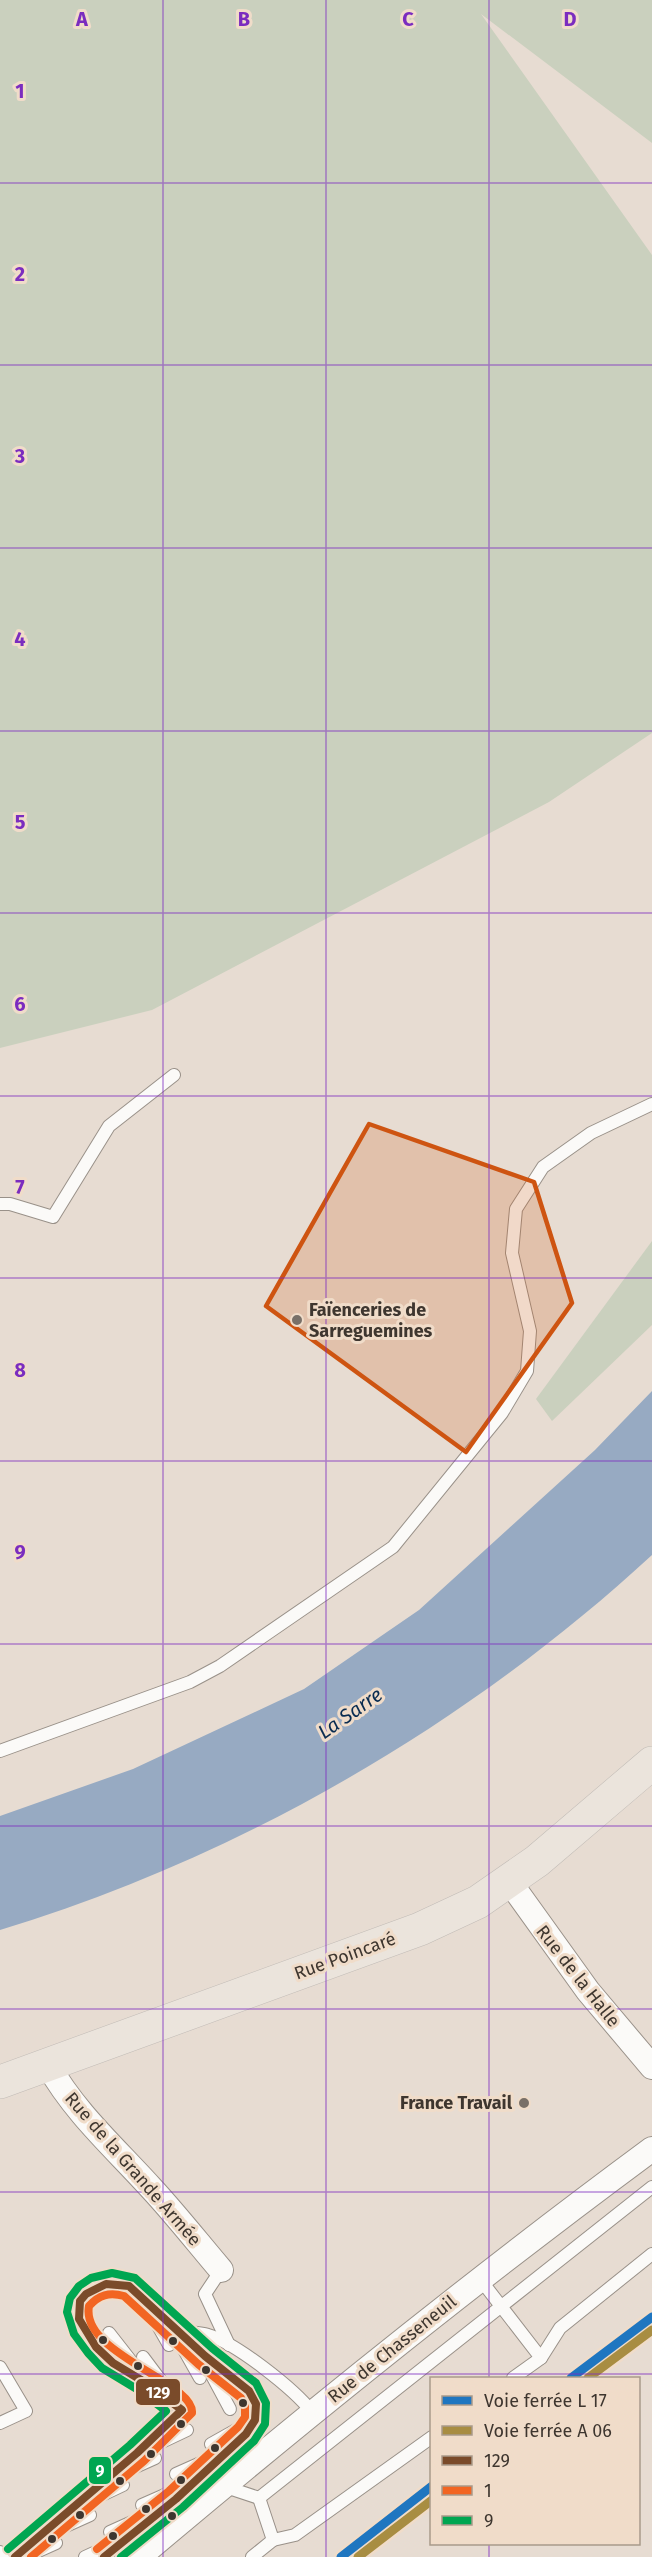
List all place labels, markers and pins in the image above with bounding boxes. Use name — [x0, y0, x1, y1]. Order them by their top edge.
place label: Faïenceries de Sarreguemines — [309, 1299, 433, 1342]
marker: Faïenceries de Sarreguemines — [290, 1313, 304, 1327]
place label: France Travail — [400, 2092, 513, 2114]
marker: France Travail — [517, 2096, 531, 2110]
unlabelled marker — [97, 2334, 109, 2346]
unlabelled marker — [167, 2335, 179, 2347]
unlabelled marker — [132, 2360, 144, 2372]
unlabelled marker — [200, 2364, 212, 2376]
unlabelled marker — [237, 2397, 249, 2409]
unlabelled marker — [175, 2418, 187, 2430]
unlabelled marker — [209, 2442, 221, 2454]
unlabelled marker — [145, 2448, 157, 2460]
unlabelled marker — [175, 2474, 187, 2486]
unlabelled marker — [114, 2475, 126, 2487]
unlabelled marker — [140, 2503, 152, 2515]
unlabelled marker — [74, 2509, 86, 2521]
unlabelled marker — [166, 2510, 178, 2522]
unlabelled marker — [107, 2530, 119, 2542]
unlabelled marker — [46, 2533, 58, 2545]

